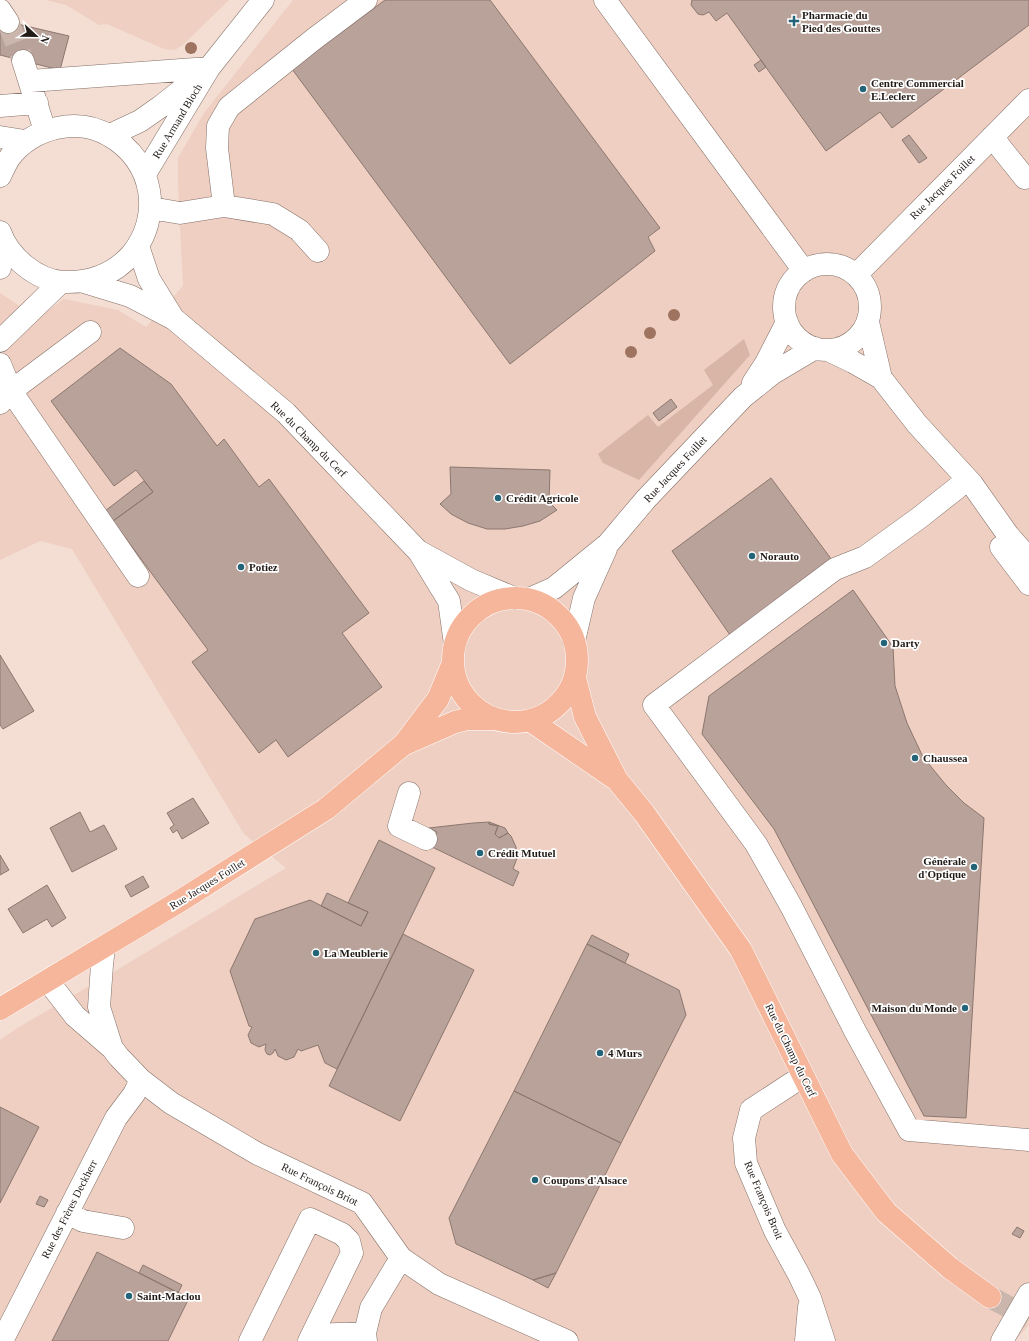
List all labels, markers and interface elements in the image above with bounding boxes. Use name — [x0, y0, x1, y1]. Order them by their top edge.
place label: Pharmacie du Pied des Gouttes — [802, 9, 881, 34]
north arrow — [16, 16, 56, 56]
marker: Pharmacie du Pied des Gouttes — [789, 16, 799, 26]
text: N — [38, 34, 52, 46]
place label: Centre Commercial E.Leclerc — [871, 77, 964, 102]
street label: Rue Armand Bloch — [150, 81, 204, 160]
marker: Centre Commercial E.Leclerc — [858, 84, 868, 94]
street label: Rue Jacques Foillet — [907, 152, 977, 222]
street label: Rue du Champ du Cerf — [269, 399, 350, 480]
street label: Rue Jacques Foillet — [641, 433, 709, 505]
place label: Crédit Agricole — [506, 492, 579, 504]
marker: Crédit Agricole — [493, 493, 503, 503]
place label: Norauto — [760, 550, 800, 562]
marker: Norauto — [747, 551, 757, 561]
place label: Potiez — [249, 561, 278, 573]
marker: Potiez — [236, 562, 246, 572]
place label: Darty — [892, 637, 920, 649]
marker: Darty — [879, 638, 889, 648]
place label: Chaussea — [923, 752, 968, 764]
marker: Chaussea — [910, 753, 920, 763]
place label: Crédit Mutuel — [488, 847, 556, 859]
marker: Crédit Mutuel — [475, 848, 485, 858]
place label: Générale d'Optique — [918, 855, 966, 880]
street label: Rue Jacques Foillet — [167, 856, 247, 912]
marker: Générale d'Optique — [969, 862, 979, 872]
place label: La Meublerie — [324, 947, 388, 959]
marker: La Meublerie — [311, 948, 321, 958]
street label: Rue du Champ du Cerf — [763, 1002, 819, 1099]
place label: Maison du Monde — [871, 1002, 957, 1014]
marker: Maison du Monde — [960, 1003, 970, 1013]
place label: 4 Murs — [608, 1047, 643, 1059]
marker: 4 Murs — [595, 1048, 605, 1058]
street label: Rue des Frères Deckherr — [39, 1157, 99, 1260]
street label: Rue François Broit — [742, 1159, 786, 1241]
street label: Rue François Briot — [280, 1160, 360, 1208]
place label: Coupons d'Alsace — [543, 1174, 627, 1186]
marker: Coupons d'Alsace — [530, 1175, 540, 1185]
place label: Saint-Maclou — [137, 1290, 201, 1302]
marker: Saint-Maclou — [124, 1291, 134, 1301]

